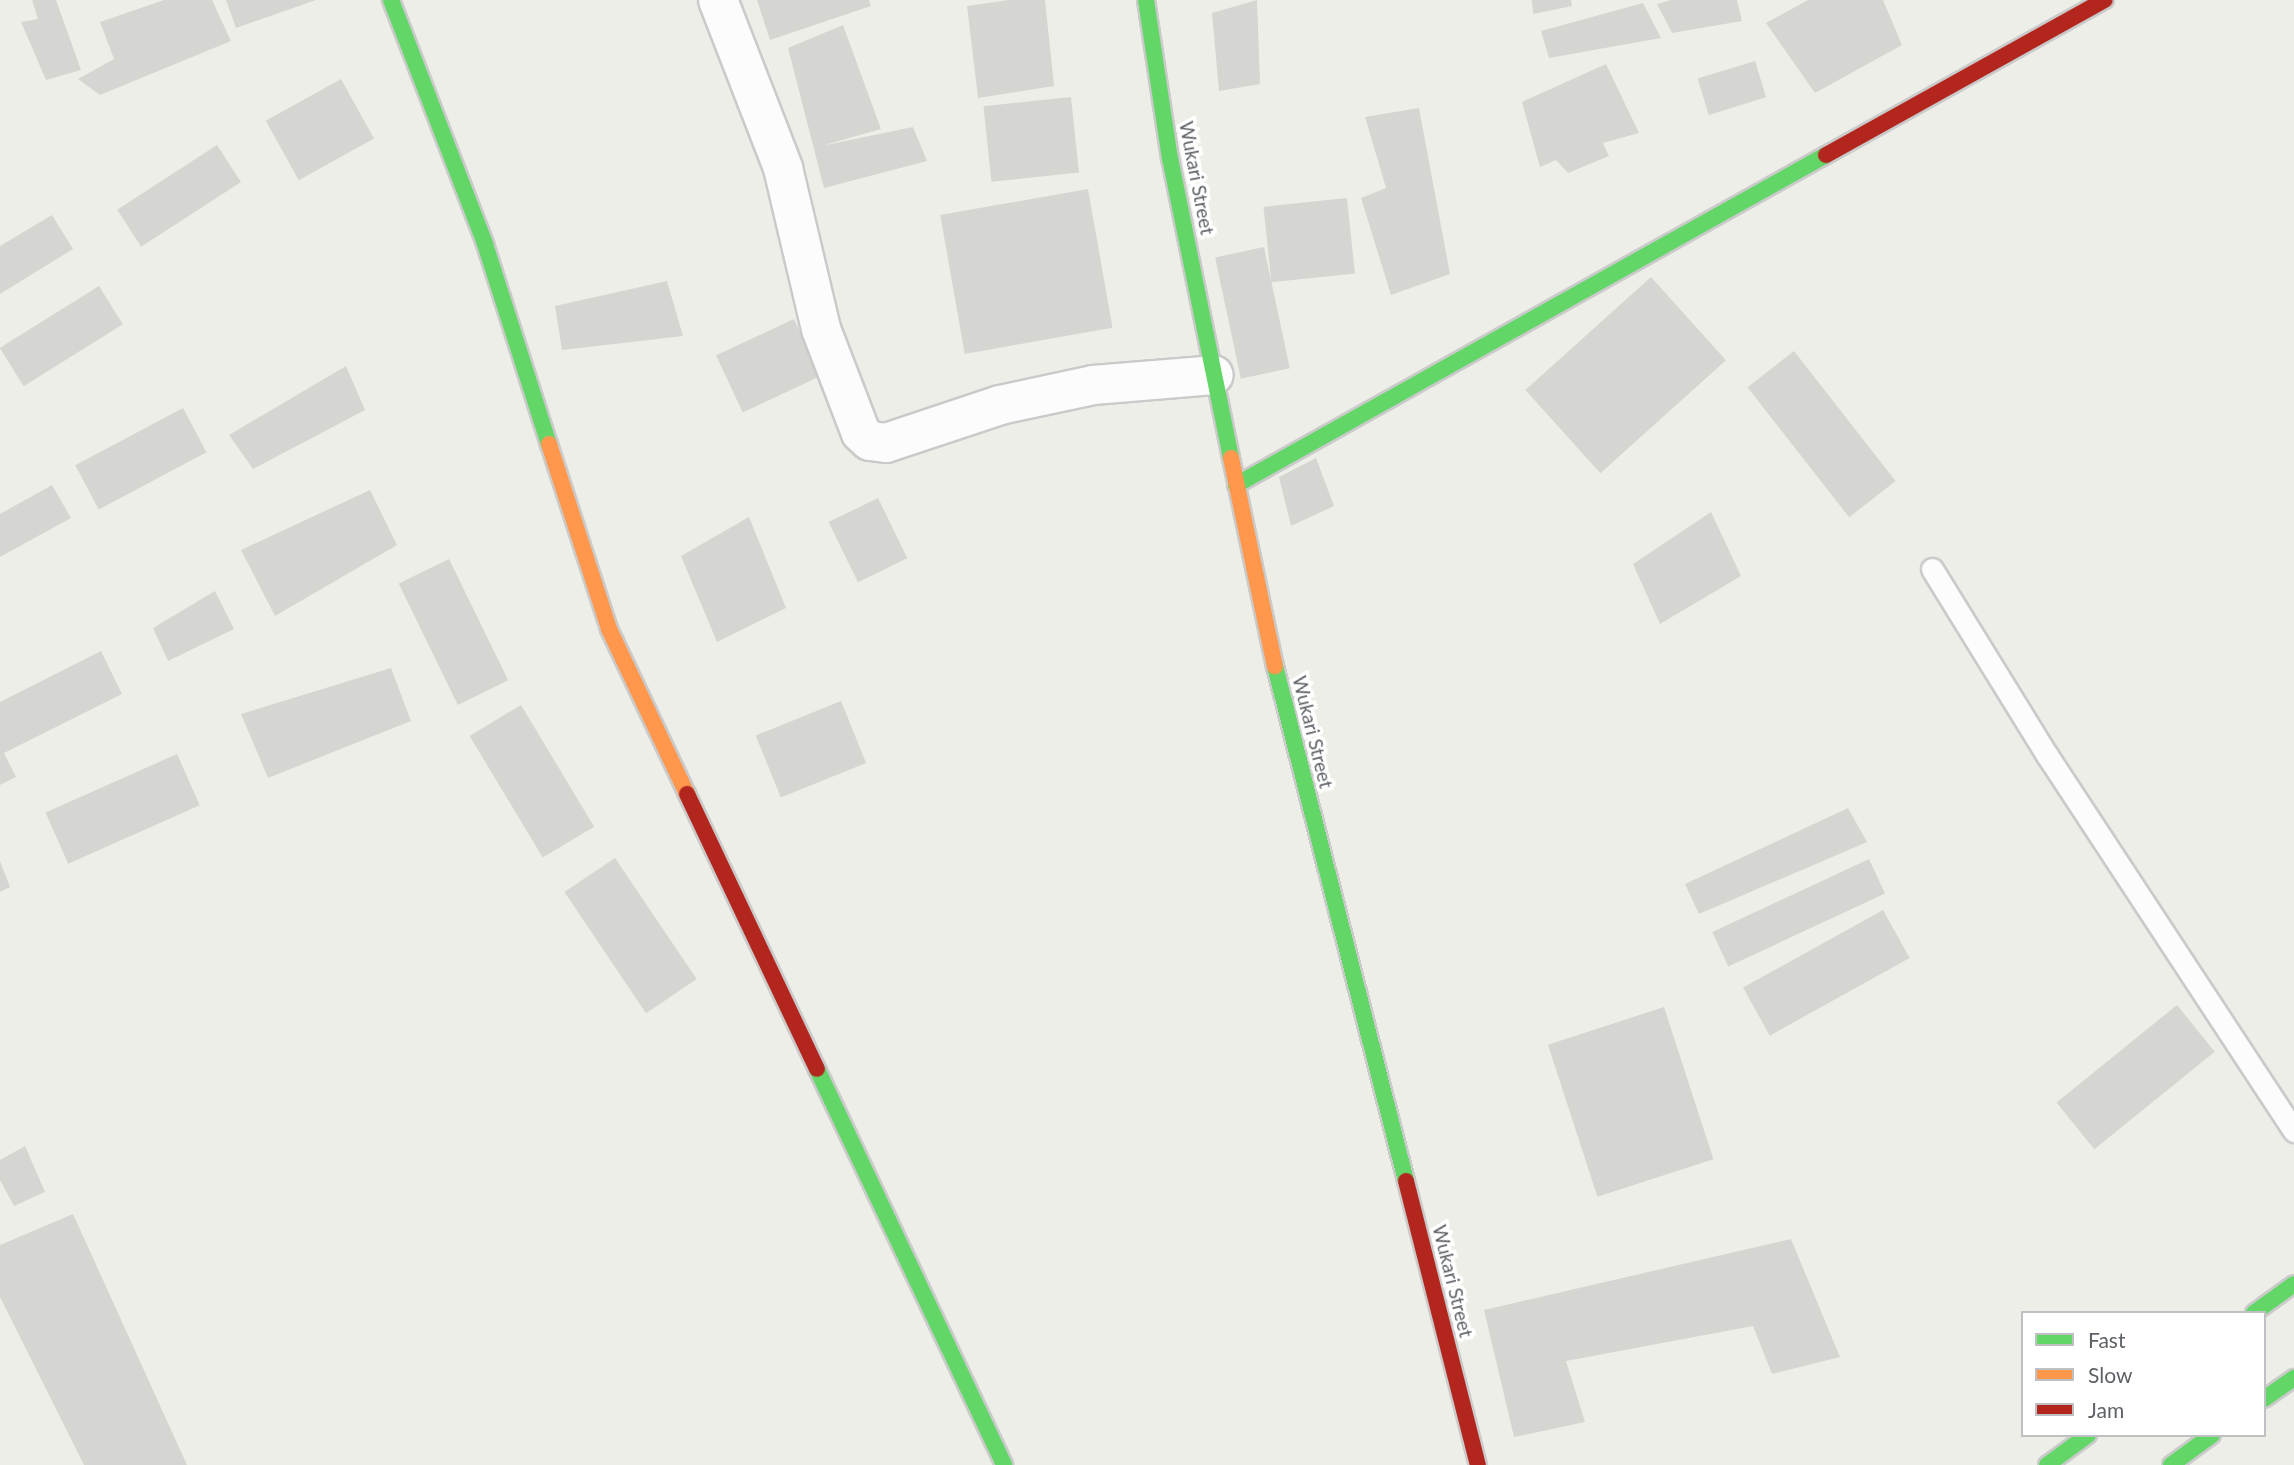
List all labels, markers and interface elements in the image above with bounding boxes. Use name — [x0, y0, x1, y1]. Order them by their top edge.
street label: Wukari Street — [1175, 119, 1219, 237]
street label: Wukari Street — [1288, 673, 1338, 791]
street label: Wukari Street — [1428, 1222, 1478, 1340]
legend — [2021, 1311, 2266, 1437]
text: Fast — [2088, 1327, 2125, 1352]
text: Slow — [2088, 1362, 2132, 1387]
text: Jam — [2088, 1397, 2124, 1422]

